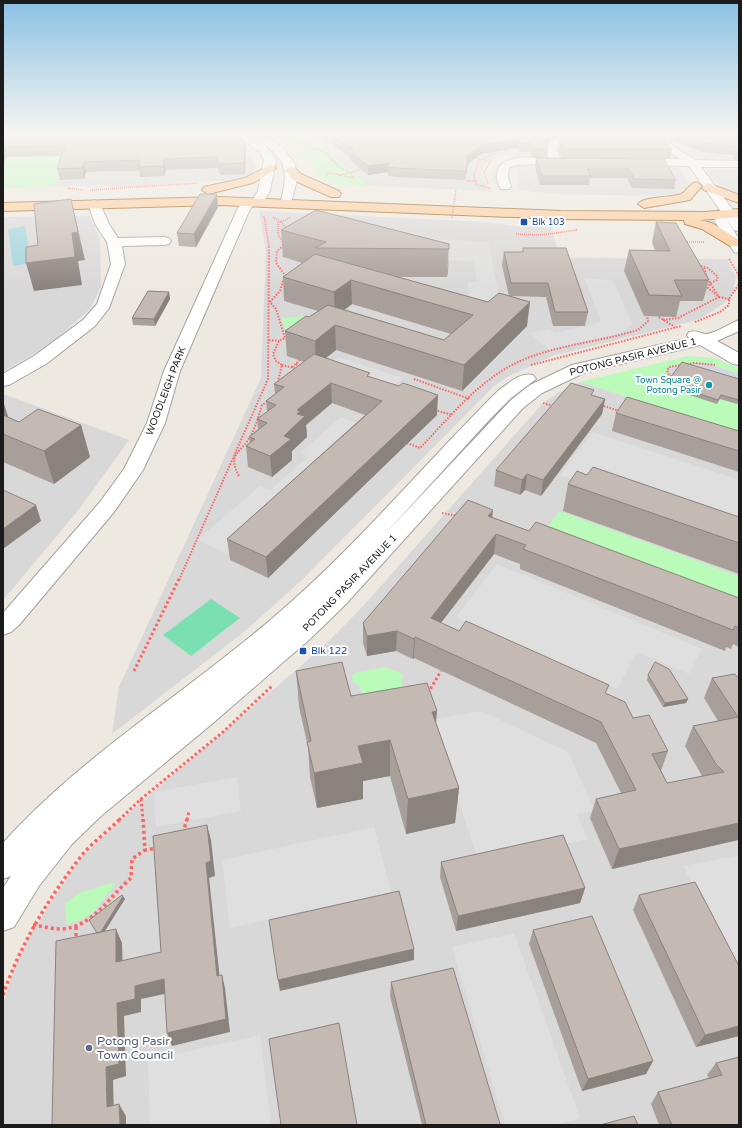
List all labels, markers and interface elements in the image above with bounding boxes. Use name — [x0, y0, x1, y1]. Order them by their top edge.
marker: Blk 103 — [519, 217, 529, 227]
place label: Blk 103 — [532, 217, 565, 228]
street label: POTONG PASIR AVENUE 1 — [568, 335, 698, 379]
street label: WOODLEIGH PARK — [144, 345, 189, 437]
place label: Town Square @ Potong Pasir — [635, 375, 702, 396]
marker: Town Square @ Potong Pasir — [704, 380, 714, 390]
street label: POTONG PASIR AVENUE 1 — [300, 532, 400, 634]
place label: Blk 122 — [311, 645, 347, 657]
marker: Blk 122 — [298, 646, 308, 656]
place label: Potong Pasir Town Council — [97, 1034, 173, 1062]
marker: Potong Pasir Town Council — [84, 1043, 94, 1053]

